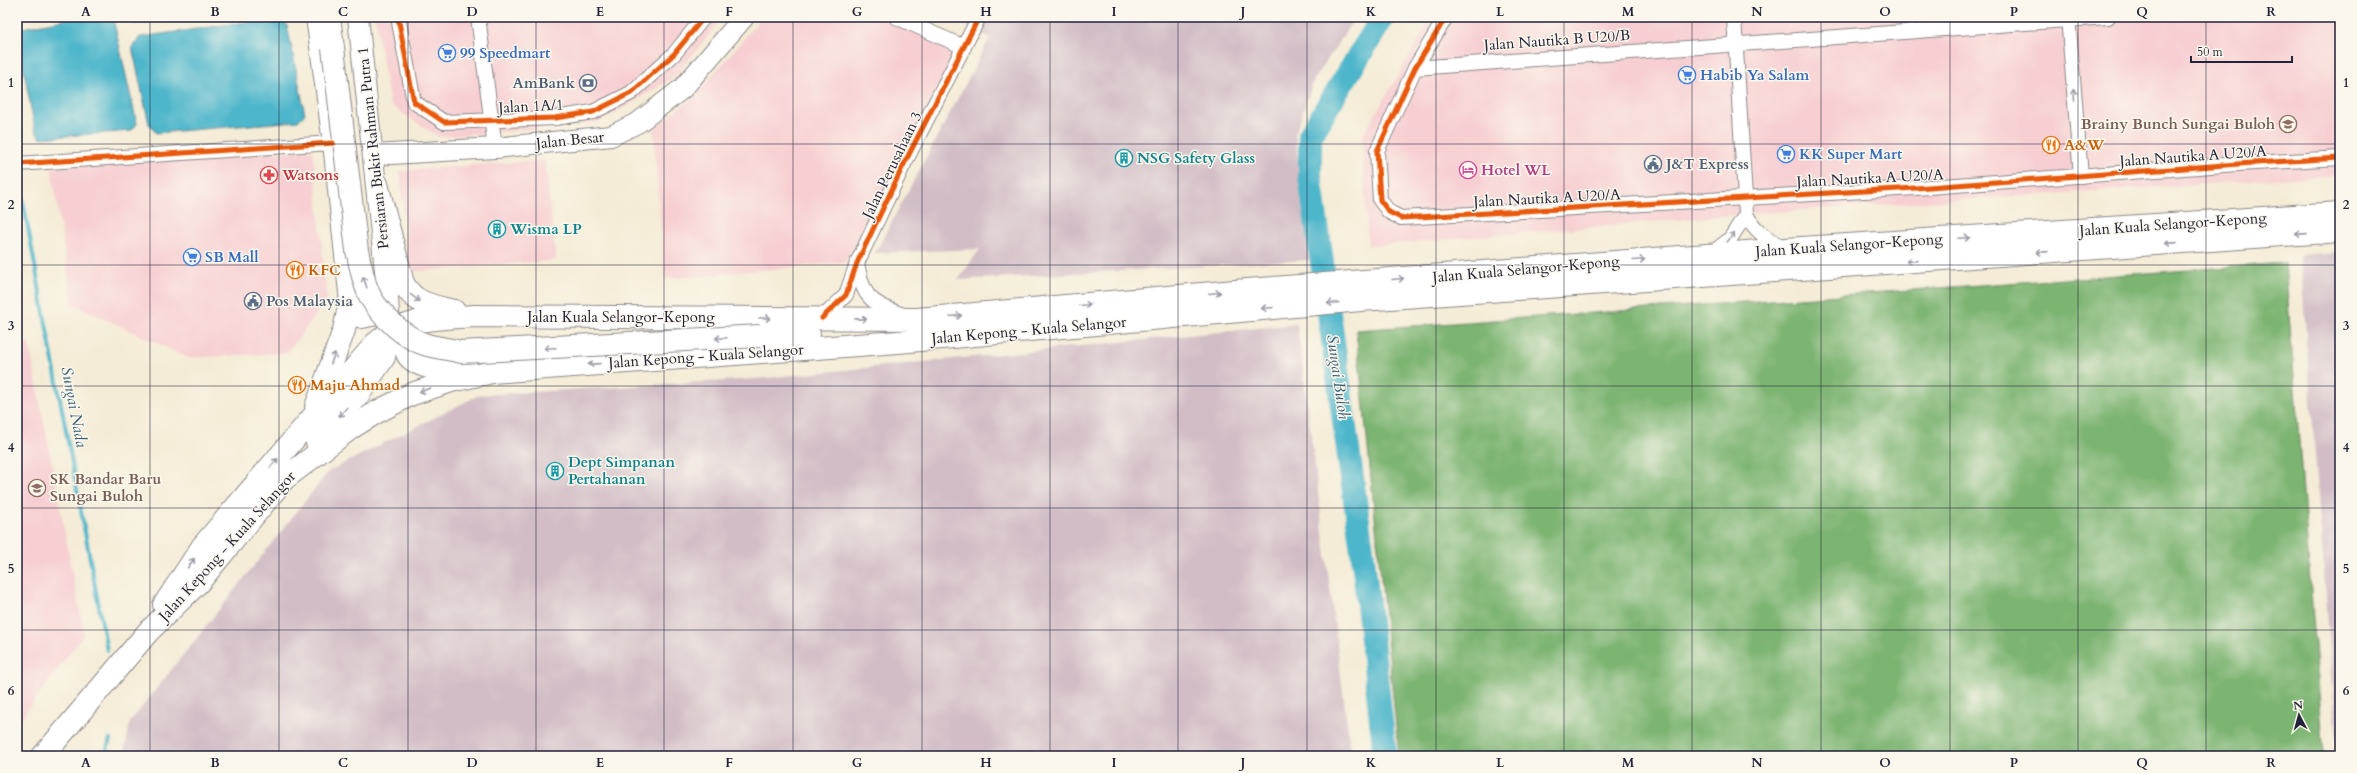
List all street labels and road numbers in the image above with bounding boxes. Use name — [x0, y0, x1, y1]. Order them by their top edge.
street label: Jalan Nautika B U20/B — [1481, 25, 1631, 55]
street label: Persiaran Bukit Rahman Putra 1 — [352, 46, 394, 250]
street label: Jalan 1A/1 — [496, 94, 564, 118]
street label: Jalan Perusahaan 3 — [857, 108, 927, 224]
street label: Jalan Besar — [533, 126, 606, 154]
street label: Jalan Nautika A U20/A — [2117, 141, 2267, 171]
street label: Jalan Nautika A U20/A — [1794, 164, 1944, 192]
street label: Jalan Nautika A U20/A — [1471, 184, 1621, 212]
street label: Jalan Kuala Selangor-Kepong — [2077, 207, 2268, 241]
street label: Jalan Kuala Selangor-Kepong — [1753, 228, 1944, 262]
street label: Jalan Kuala Selangor-Kepong — [1430, 251, 1621, 287]
street label: Jalan Kuala Selangor-Kepong — [525, 307, 715, 327]
street label: Jalan Kepong - Kuala Selangor — [929, 311, 1128, 349]
street label: Jalan Kepong - Kuala Selangor — [606, 339, 805, 373]
street label: Jalan Kepong - Kuala Selangor — [153, 466, 300, 627]

